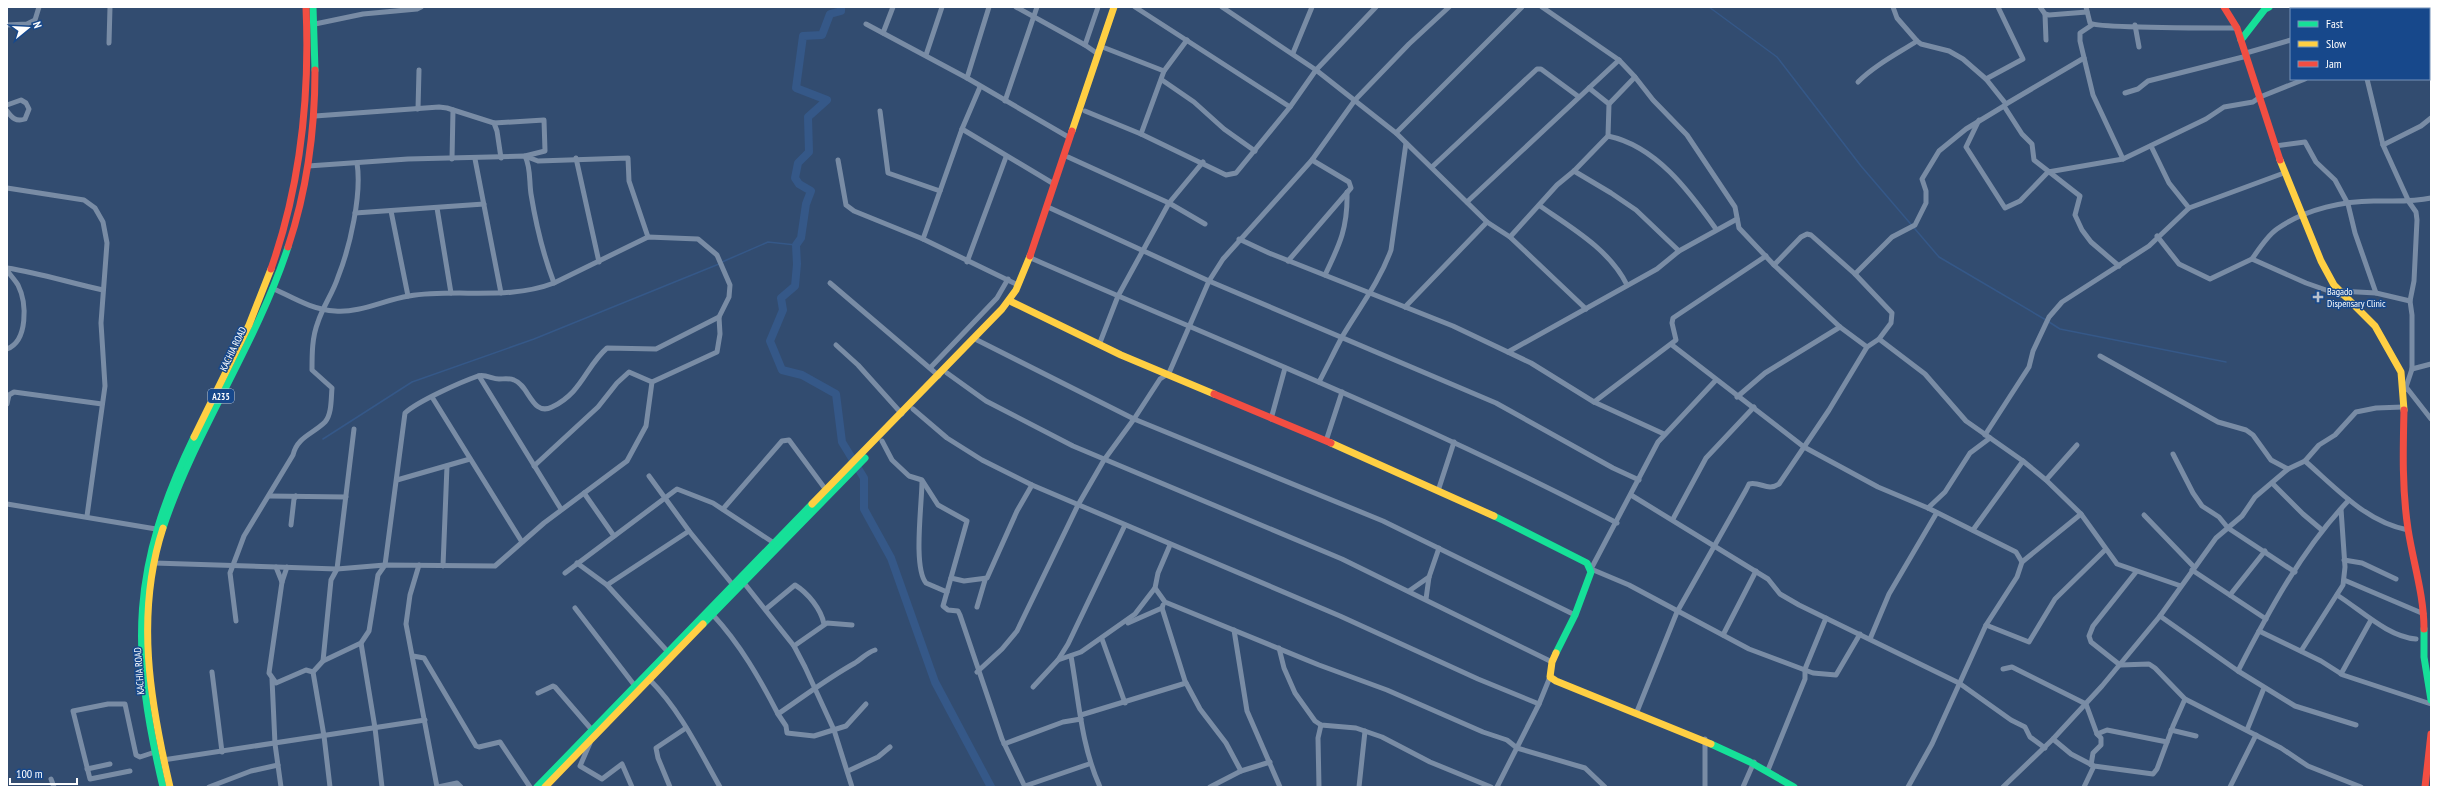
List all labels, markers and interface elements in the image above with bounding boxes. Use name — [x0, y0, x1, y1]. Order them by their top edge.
north arrow — [8, 8, 48, 48]
legend — [2290, 8, 2430, 80]
text: Fast — [2326, 16, 2344, 31]
text: N — [30, 20, 45, 30]
text: Slow — [2326, 36, 2347, 51]
text: Jam — [2325, 56, 2342, 71]
place label: Bagado Dispensary Clinic — [2327, 285, 2386, 310]
marker: Bagado Dispensary Clinic — [2312, 291, 2324, 303]
street label: KACHIA ROAD — [217, 325, 249, 373]
road number: A235 — [208, 389, 234, 403]
street label: KACHIA ROAD — [131, 647, 147, 695]
scale bar — [10, 760, 77, 786]
text: 100 m — [16, 766, 43, 781]

